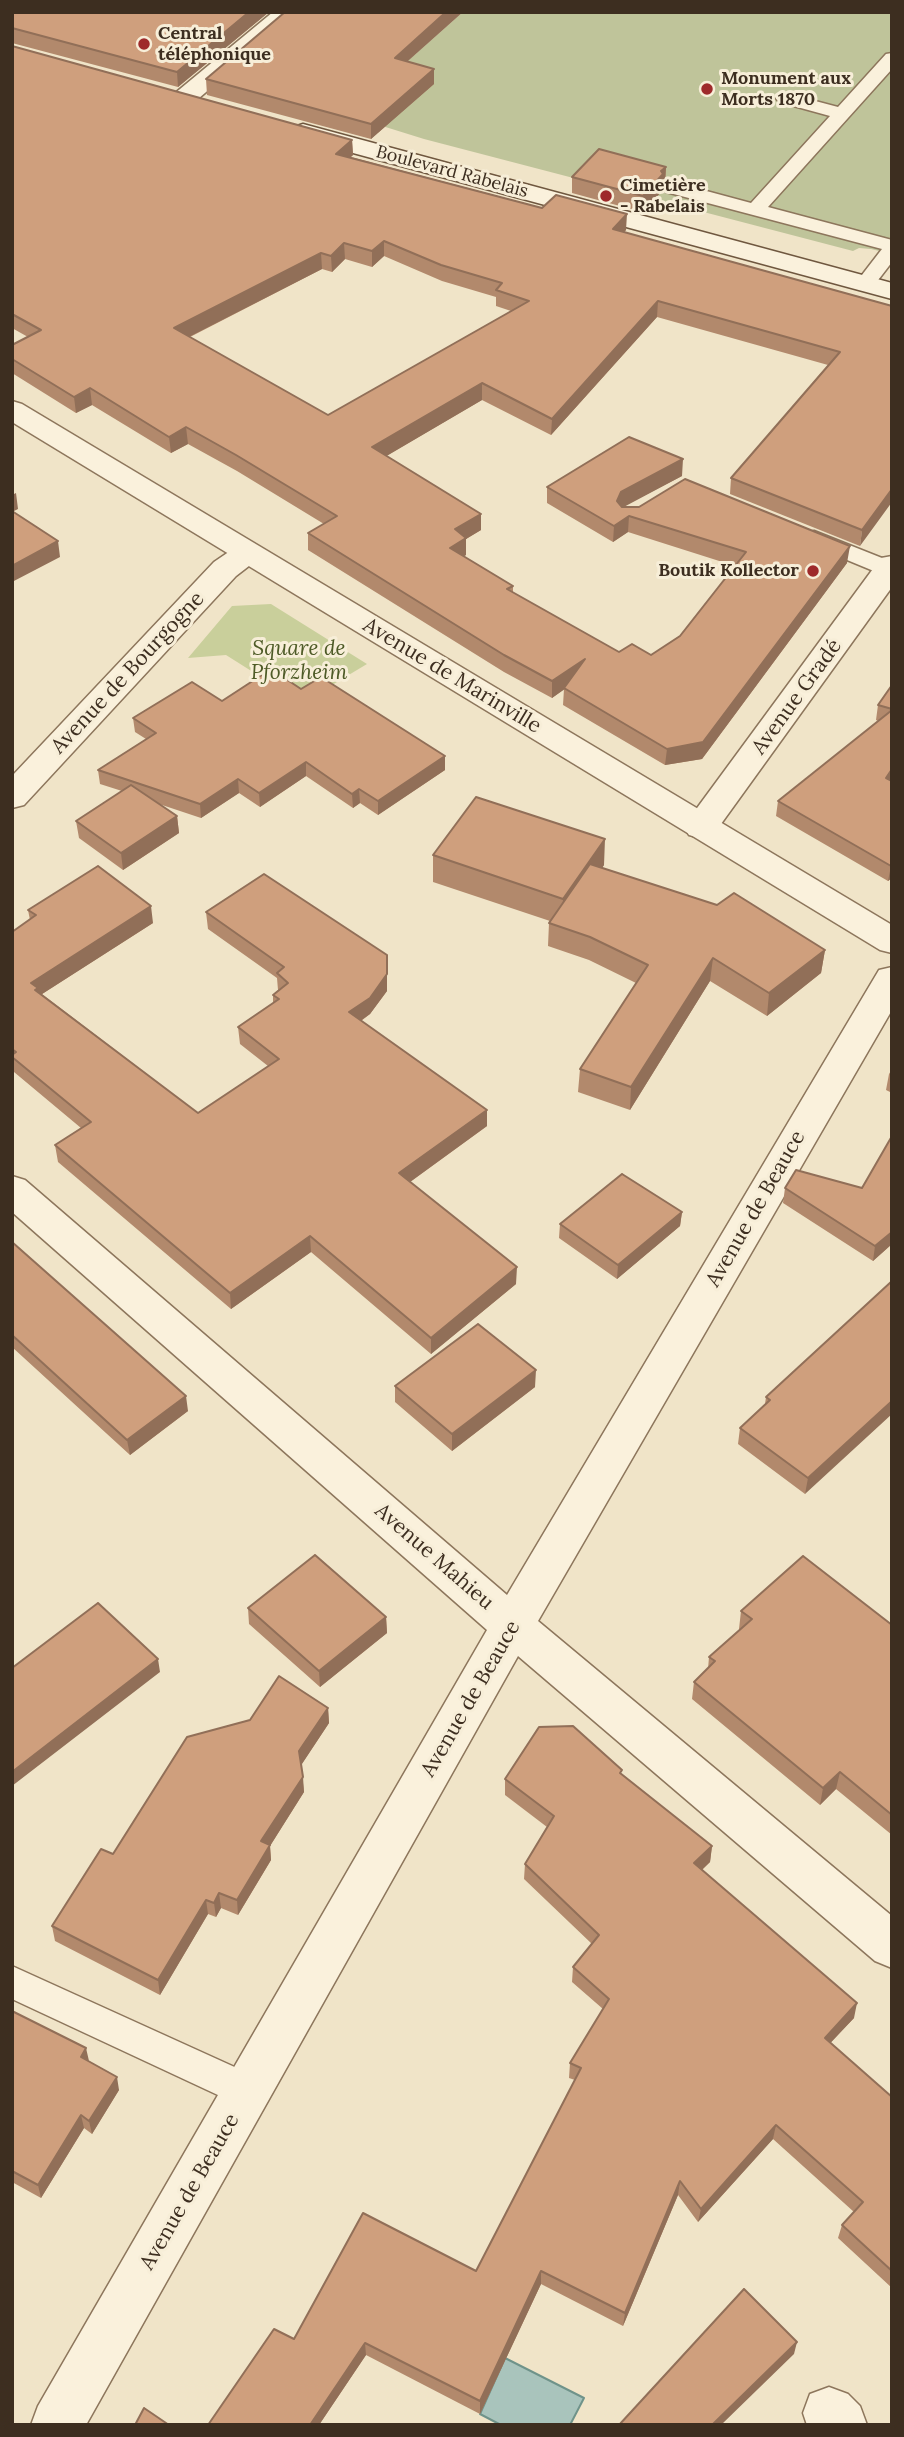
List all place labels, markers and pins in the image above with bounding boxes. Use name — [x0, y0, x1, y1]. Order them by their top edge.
place label: Central téléphonique — [158, 23, 271, 66]
marker: Central téléphonique — [136, 36, 152, 52]
place label: Monument aux Morts 1870 — [721, 68, 851, 110]
marker: Monument aux Morts 1870 — [699, 81, 715, 97]
place label: Cimetière - Rabelais — [620, 175, 706, 218]
marker: Cimetière - Rabelais — [598, 188, 614, 204]
place label: Boutik Kollector — [658, 560, 799, 582]
marker: Boutik Kollector — [805, 563, 821, 579]

